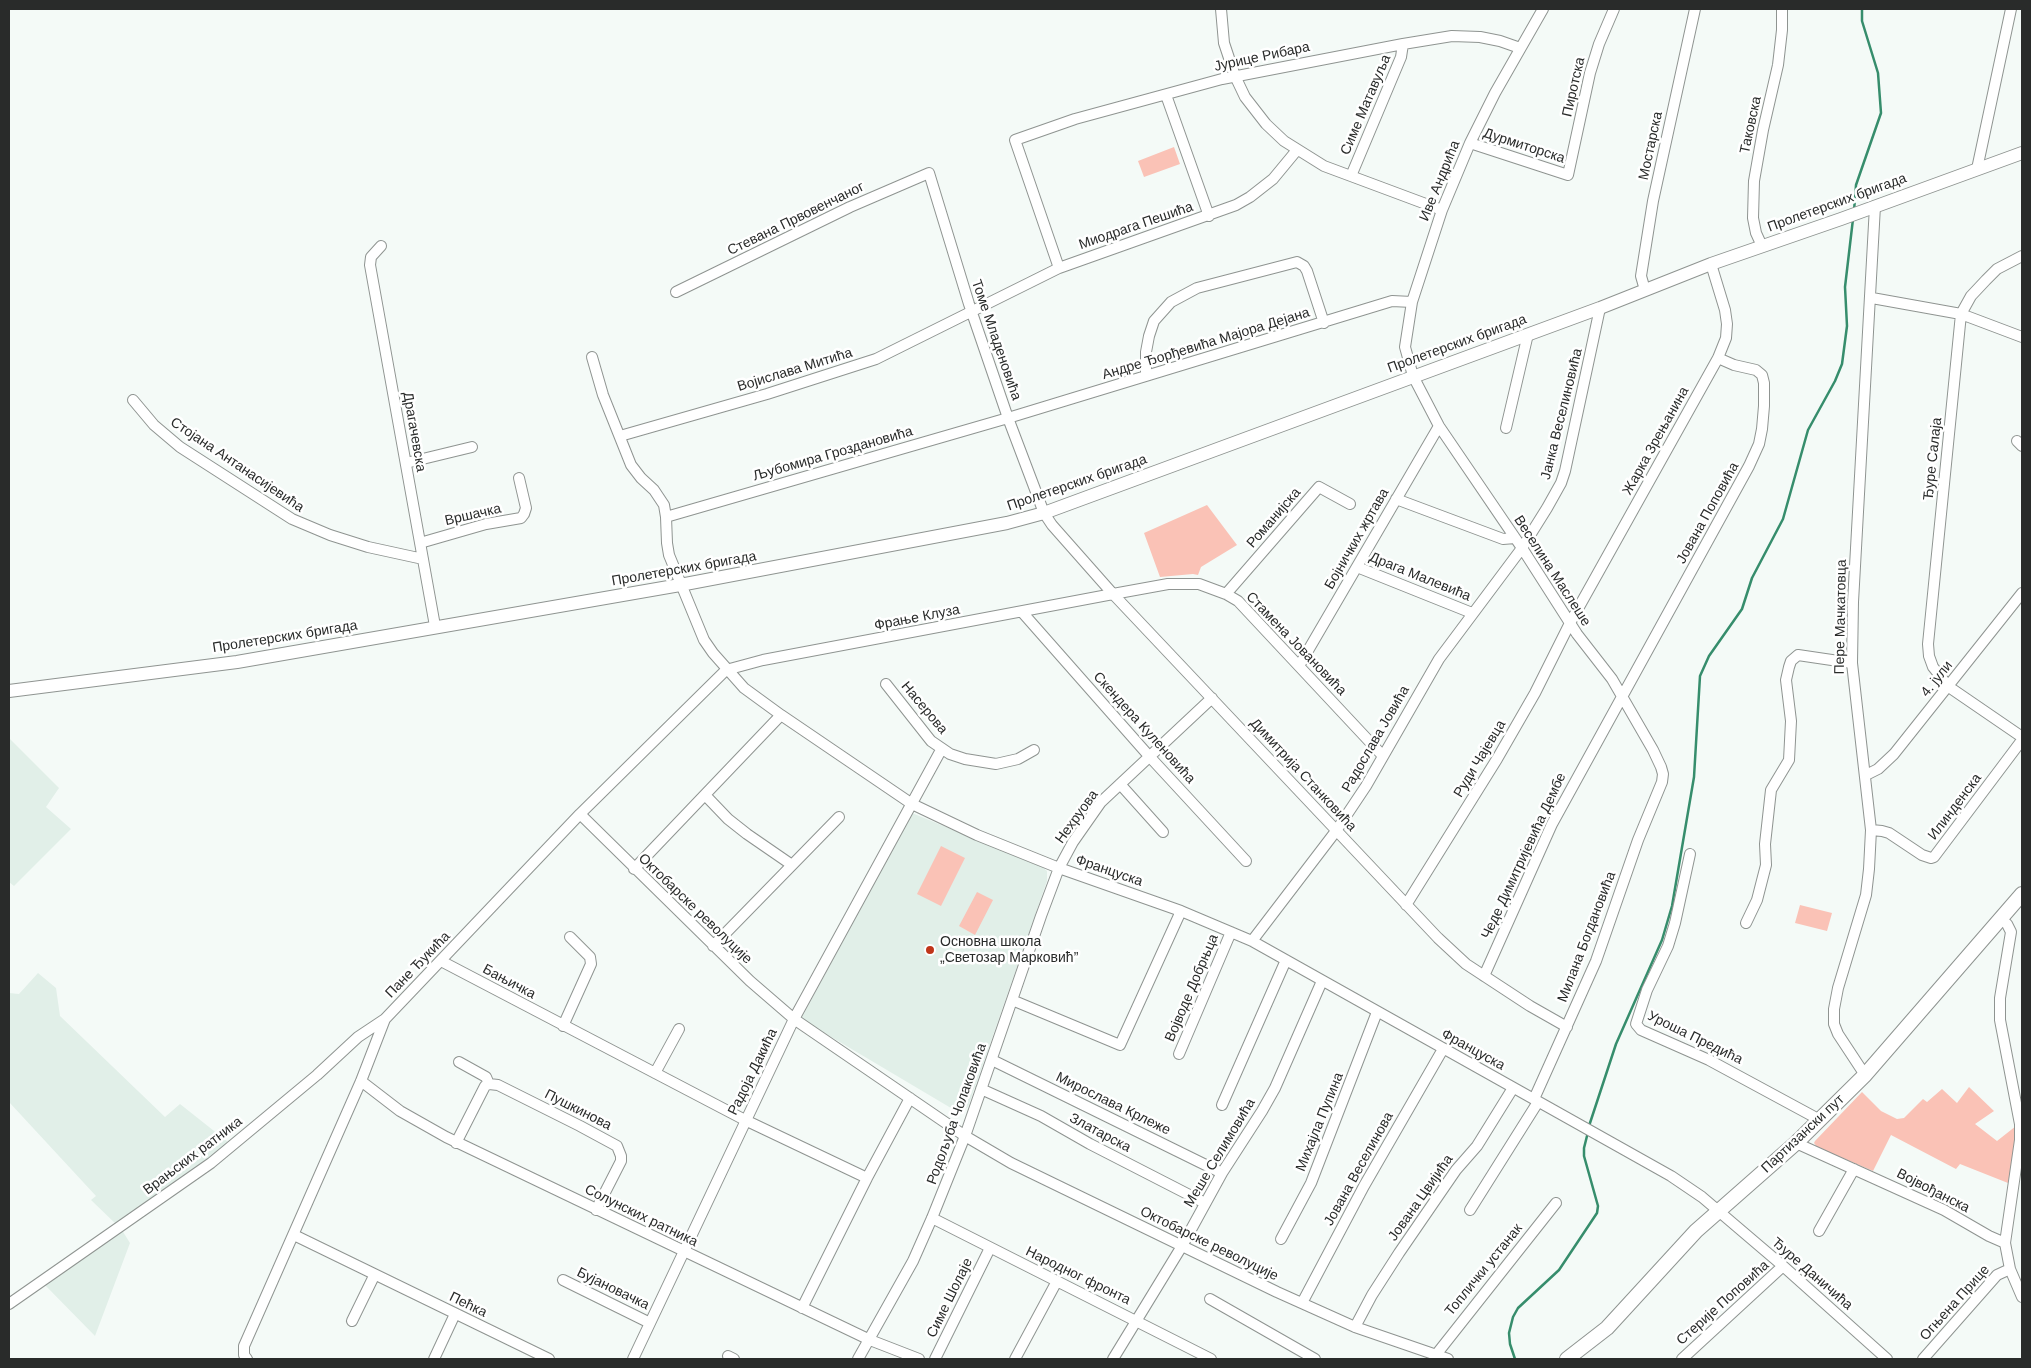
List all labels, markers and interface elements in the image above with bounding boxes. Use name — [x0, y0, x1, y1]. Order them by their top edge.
street label: Јурице Рибара — [1213, 39, 1311, 75]
street label: Симе Матавуља — [1337, 52, 1395, 158]
street label: Пиротска — [1559, 56, 1589, 118]
street label: Таковска — [1737, 95, 1765, 155]
street label: Мостарска — [1636, 110, 1666, 182]
street label: Дурмиторска — [1481, 125, 1567, 167]
street label: Иве Андрића — [1416, 138, 1464, 224]
street label: Пролетерских бригада — [1765, 170, 1909, 236]
street label: Стевана Првовенчаног — [725, 179, 867, 259]
street label: Миодрага Пешића — [1077, 199, 1195, 253]
street label: Томе Младеновића — [967, 277, 1025, 403]
street label: Андре Ђорђевића Мајора Дејана — [1100, 304, 1312, 384]
street label: Пролетерских бригада — [1385, 311, 1529, 377]
street label: Војислава Митића — [736, 345, 854, 395]
street label: Јанка Веселиновића — [1538, 347, 1586, 481]
street label: Жарка Зрењанина — [1619, 384, 1693, 498]
street label: Драгачевска — [399, 391, 429, 473]
street label: Стојана Антанасијевића — [167, 414, 307, 516]
street label: Ђуре Салаја — [1920, 417, 1946, 501]
street label: Љубомира Гроздановића — [751, 423, 915, 485]
street label: Пролетерских бригада — [1005, 451, 1149, 515]
street label: Јована Поповића — [1673, 459, 1743, 567]
street label: Романијска — [1243, 485, 1305, 551]
street label: Бојничких жртава — [1321, 486, 1393, 592]
street label: Вршачка — [443, 500, 503, 530]
street label: Веселина Маслеше — [1510, 513, 1594, 629]
street label: Пролетерских бригада — [610, 548, 758, 590]
street label: Драга Малевића — [1367, 549, 1473, 605]
street label: Пере Мачкатовца — [1832, 559, 1850, 675]
street label: Стамена Јовановића — [1242, 589, 1350, 699]
street label: Фрање Клуза — [873, 601, 961, 635]
street label: Пролетерских бригада — [211, 617, 359, 657]
street label: 4. јули — [1917, 658, 1957, 700]
street label: Скендера Куленовића — [1089, 669, 1199, 787]
street label: Насерова — [897, 678, 951, 738]
street label: Радослава Јовића — [1339, 683, 1413, 795]
street label: Димитрија Станковића — [1246, 715, 1360, 835]
street label: Руди Чајевца — [1450, 717, 1510, 801]
street label: Чеде Димитријевића Дембе — [1478, 770, 1570, 942]
street label: Илинденска — [1925, 771, 1985, 843]
street label: Нехруова — [1052, 787, 1102, 847]
street label: Октобарске револуције — [635, 850, 755, 968]
street label: Француска — [1073, 852, 1145, 890]
street label: Милана Богдановића — [1554, 869, 1620, 1005]
street label: Пане Ђукића — [382, 928, 454, 1002]
street label: Војводе Добрњца — [1162, 932, 1222, 1044]
place label: Основна школа „Светозар Марковић” — [940, 934, 1078, 966]
marker: Основна школа „Светозар Марковић” — [924, 944, 936, 956]
street label: Бањичка — [480, 961, 538, 1003]
street label: Уроша Предића — [1645, 1008, 1745, 1068]
street label: Радоја Дакића — [725, 1026, 781, 1118]
street label: Француска — [1438, 1026, 1508, 1074]
street label: Родољуба Чолаковића — [924, 1041, 990, 1187]
street label: Мирослава Крлеже — [1053, 1069, 1173, 1139]
street label: Михајла Пупина — [1293, 1070, 1347, 1174]
street label: Пушкинова — [542, 1086, 614, 1134]
street label: Партизански пут — [1758, 1091, 1848, 1177]
street label: Меше Селимовића — [1181, 1095, 1259, 1211]
street label: Јована Веселинова — [1321, 1109, 1397, 1229]
street label: Златарска — [1066, 1110, 1134, 1156]
street label: Врањских ратника — [140, 1113, 246, 1199]
street label: Јована Цвијића — [1385, 1152, 1457, 1244]
street label: Војвођанска — [1894, 1165, 1972, 1217]
street label: Солунских ратника — [582, 1181, 700, 1251]
street label: Октобарске револуције — [1137, 1203, 1281, 1285]
street label: Топлички устанак — [1442, 1221, 1526, 1319]
street label: Ђуре Даничића — [1768, 1234, 1856, 1314]
street label: Народног фронта — [1023, 1243, 1133, 1309]
street label: Симе Шолаје — [924, 1255, 976, 1341]
street label: Стерије Поповића — [1673, 1257, 1773, 1349]
street label: Огњена Прице — [1917, 1262, 1993, 1344]
street label: Бујановачка — [574, 1264, 652, 1314]
street label: Пећка — [446, 1289, 490, 1321]

